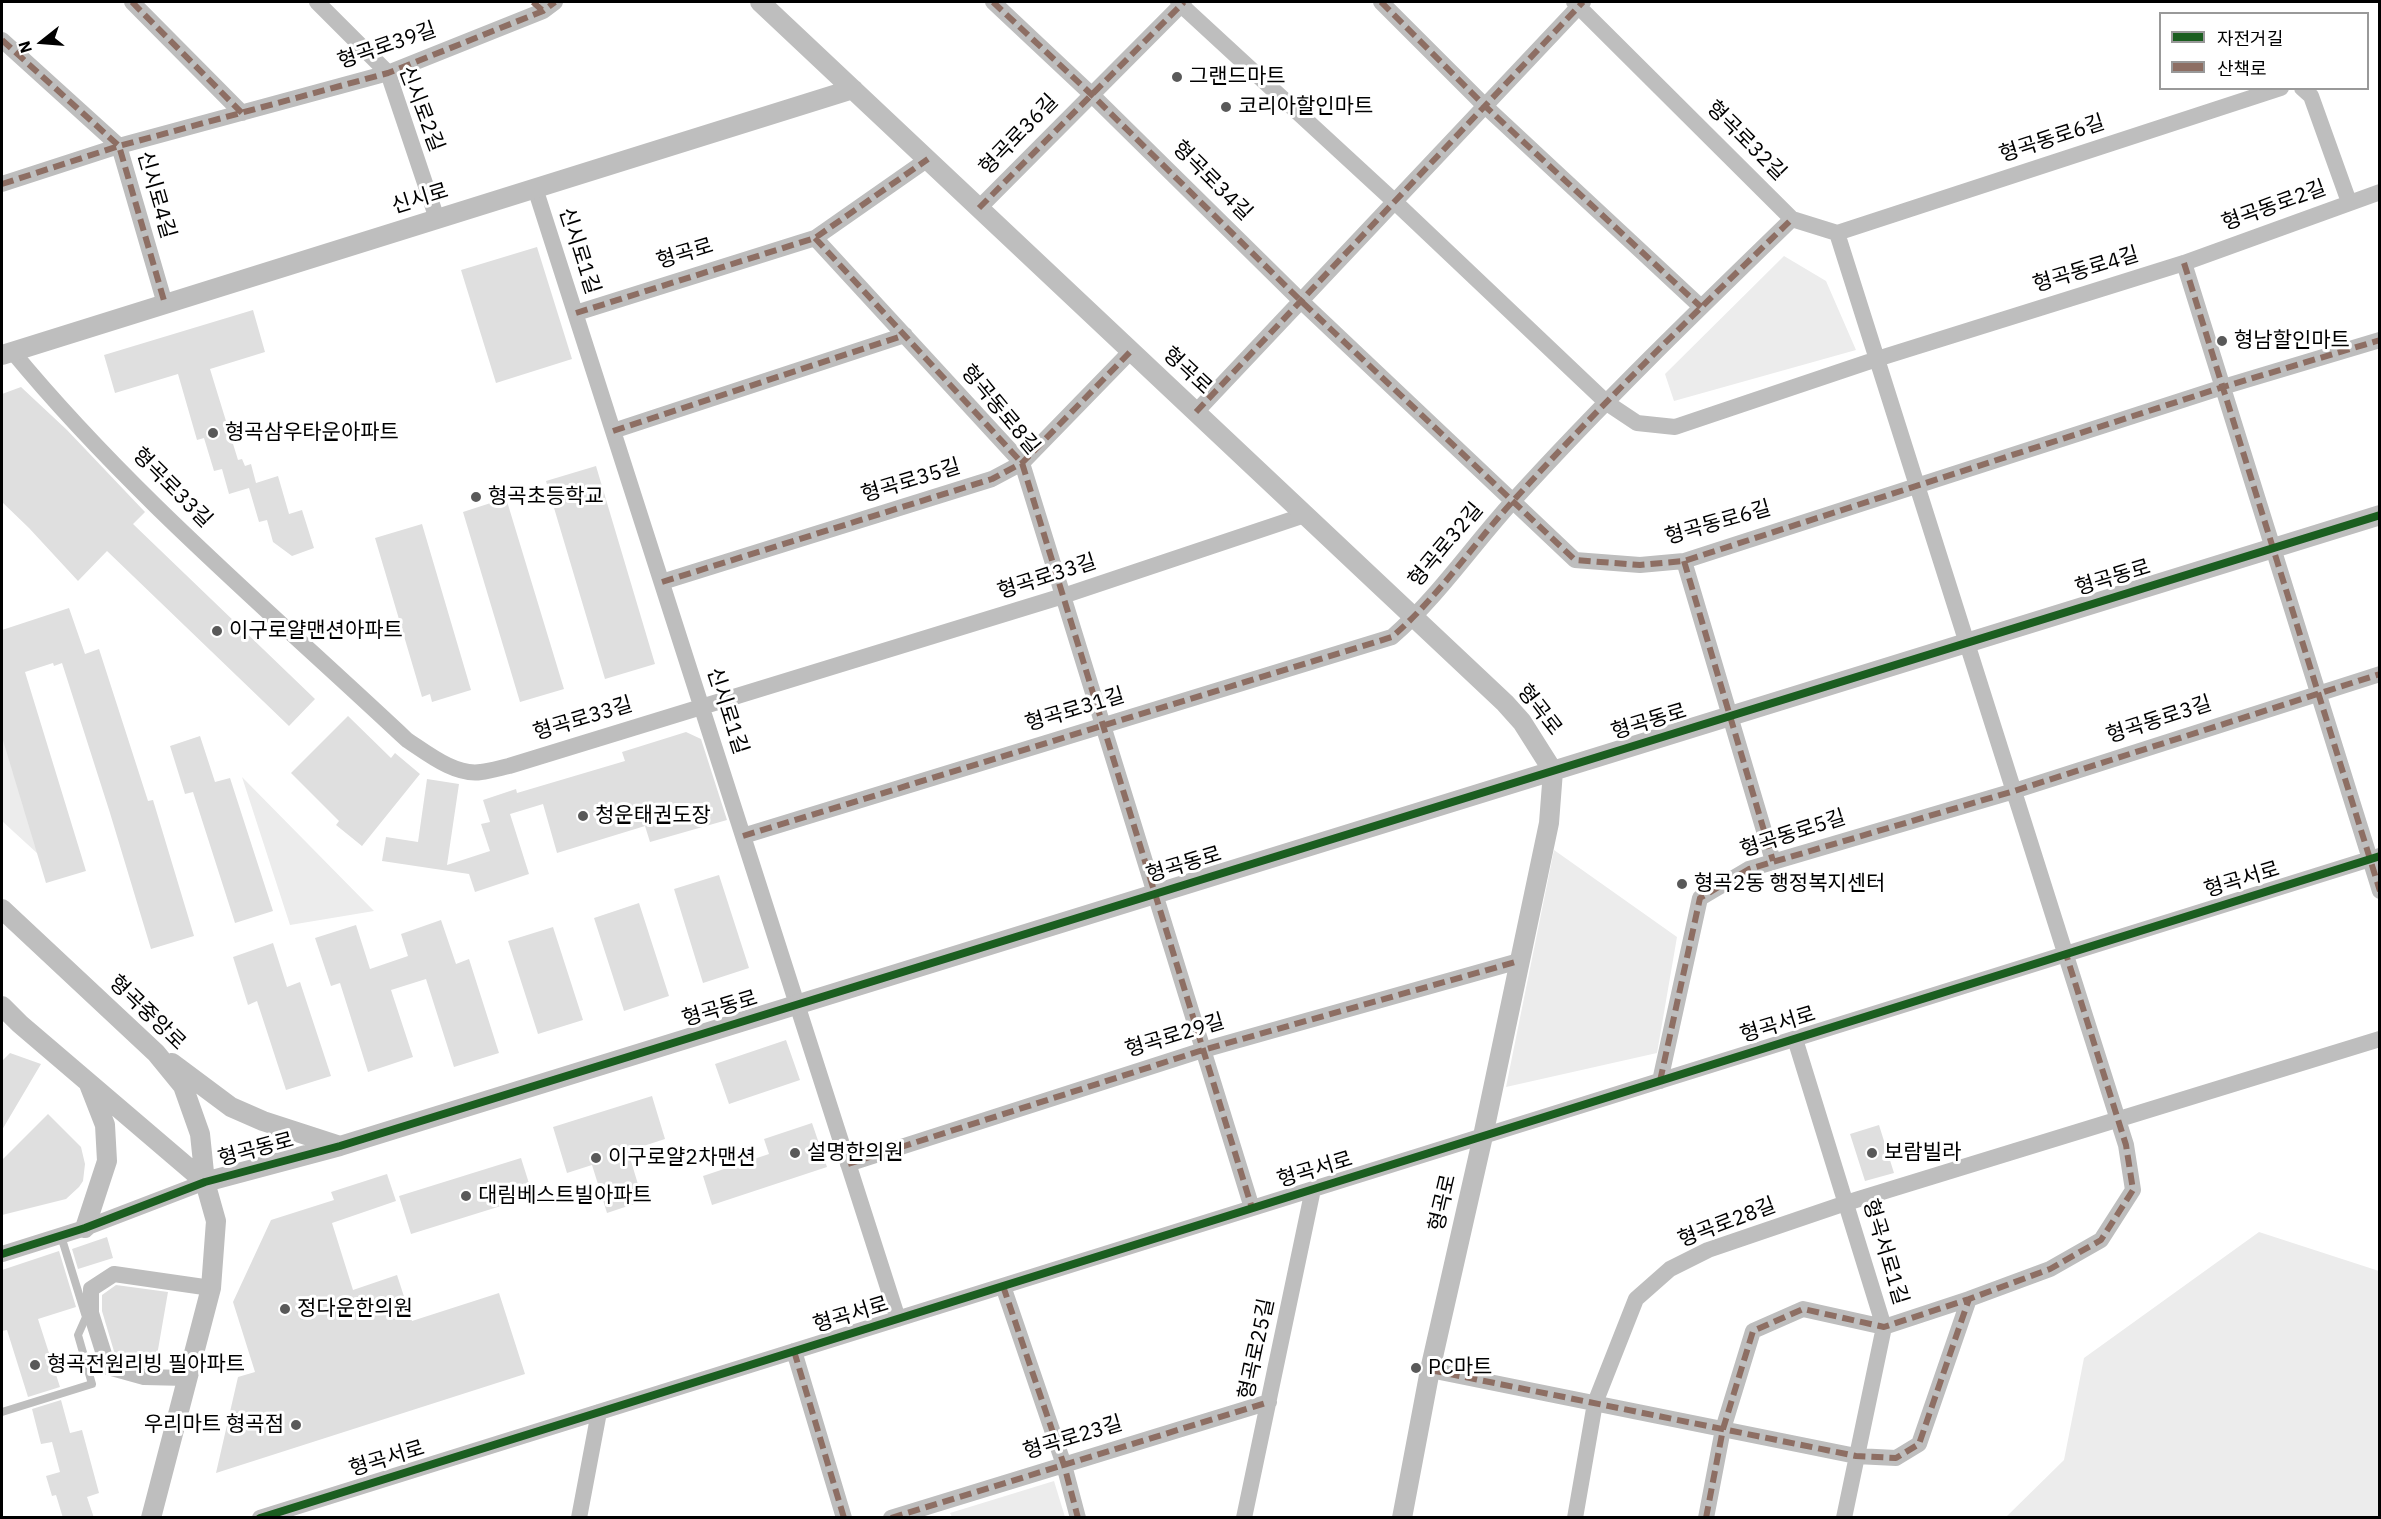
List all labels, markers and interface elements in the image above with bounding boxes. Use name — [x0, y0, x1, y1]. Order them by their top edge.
north arrow — [12, 12, 72, 72]
legend — [2159, 12, 2369, 90]
street label: 형곡로39길 — [334, 17, 440, 75]
text: 자전거길 — [2217, 27, 2283, 50]
text: N — [14, 39, 36, 56]
text: 산책로 — [2217, 57, 2267, 80]
street label: 신시로2길 — [393, 63, 449, 155]
place label: 그랜드마트 — [1189, 64, 1286, 90]
marker: 그랜드마트 — [1170, 70, 1184, 84]
street label: 형곡로36길 — [974, 89, 1064, 181]
place label: 코리아할인마트 — [1238, 94, 1373, 120]
street label: 형곡로32길 — [1701, 96, 1791, 186]
marker: 코리아할인마트 — [1219, 100, 1233, 114]
street label: 형곡동로6길 — [1996, 110, 2108, 168]
street label: 형곡로34길 — [1167, 136, 1257, 226]
street label: 신시로4길 — [132, 148, 180, 242]
street label: 형곡동로2길 — [2218, 175, 2330, 237]
street label: 신시로 — [389, 178, 451, 220]
street label: 신시로1길 — [553, 204, 605, 298]
street label: 형곡로 — [654, 233, 716, 275]
street label: 형곡동로4길 — [2030, 242, 2142, 298]
place label: 형남할인마트 — [2234, 328, 2350, 354]
marker: 형남할인마트 — [2215, 334, 2229, 348]
street label: 형곡로 — [1157, 342, 1217, 400]
street label: 형곡동로8길 — [955, 360, 1045, 460]
place label: 형곡삼우타운아파트 — [225, 420, 399, 446]
marker: 형곡삼우타운아파트 — [206, 426, 220, 440]
street label: 형곡로33길 — [127, 443, 217, 533]
street label: 형곡로35길 — [858, 454, 964, 508]
place label: 형곡초등학교 — [488, 484, 604, 510]
marker: 형곡초등학교 — [469, 490, 483, 504]
street label: 형곡동로6길 — [1662, 496, 1774, 550]
street label: 형곡로32길 — [1403, 498, 1489, 592]
street label: 형곡로33길 — [994, 549, 1100, 605]
street label: 형곡동로 — [2072, 555, 2154, 601]
place label: 이구로얄맨션아파트 — [229, 618, 403, 644]
marker: 이구로얄맨션아파트 — [210, 624, 224, 638]
street label: 신시로1길 — [701, 664, 753, 758]
street label: 형곡로 — [1511, 679, 1567, 741]
street label: 형곡로31길 — [1022, 683, 1128, 737]
street label: 형곡동로3길 — [2103, 691, 2215, 749]
street label: 형곡로33길 — [530, 692, 636, 746]
street label: 형곡동로 — [1608, 699, 1690, 745]
place label: 청운태권도장 — [595, 803, 711, 829]
street label: 형곡동로5길 — [1737, 805, 1849, 863]
marker: 청운태권도장 — [576, 809, 590, 823]
street label: 형곡동로 — [1143, 842, 1225, 888]
street label: 형곡서로 — [2201, 857, 2283, 903]
place label: 형곡2동 행정복지센터 — [1694, 871, 1885, 897]
marker: 형곡2동 행정복지센터 — [1675, 877, 1689, 891]
street label: 형곡중앙로 — [104, 970, 190, 1056]
street label: 형곡동로 — [679, 986, 761, 1032]
street label: 형곡서로 — [1737, 1002, 1819, 1048]
street label: 형곡로29길 — [1122, 1009, 1228, 1063]
street label: 형곡동로 — [215, 1128, 297, 1172]
place label: 설명한의원 — [807, 1140, 904, 1166]
place label: 보람빌라 — [1884, 1140, 1961, 1166]
place label: 이구로얄2차맨션 — [608, 1145, 756, 1171]
marker: 설명한의원 — [788, 1146, 802, 1160]
marker: 보람빌라 — [1865, 1146, 1879, 1160]
street label: 형곡서로 — [1274, 1147, 1356, 1193]
marker: 이구로얄2차맨션 — [589, 1151, 603, 1165]
street label: 형곡로 — [1424, 1172, 1462, 1234]
place label: 대림베스트빌아파트 — [478, 1183, 652, 1209]
marker: 대림베스트빌아파트 — [459, 1189, 473, 1203]
street label: 형곡로28길 — [1675, 1193, 1779, 1253]
street label: 형곡서로1길 — [1857, 1196, 1913, 1308]
street label: 형곡서로 — [810, 1292, 892, 1338]
place label: 정다운한의원 — [297, 1296, 413, 1322]
street label: 형곡로25길 — [1234, 1296, 1280, 1402]
marker: 정다운한의원 — [278, 1302, 292, 1316]
place label: 형곡전원리빙 필아파트 — [47, 1352, 245, 1378]
place label: PC마트 — [1428, 1355, 1492, 1381]
marker: 형곡전원리빙 필아파트 — [28, 1358, 42, 1372]
marker: PC마트 — [1409, 1361, 1423, 1375]
street label: 형곡로23길 — [1020, 1411, 1126, 1465]
place label: 우리마트 형곡점 — [144, 1412, 284, 1438]
marker: 우리마트 형곡점 — [289, 1418, 303, 1432]
street label: 형곡서로 — [346, 1436, 428, 1482]

